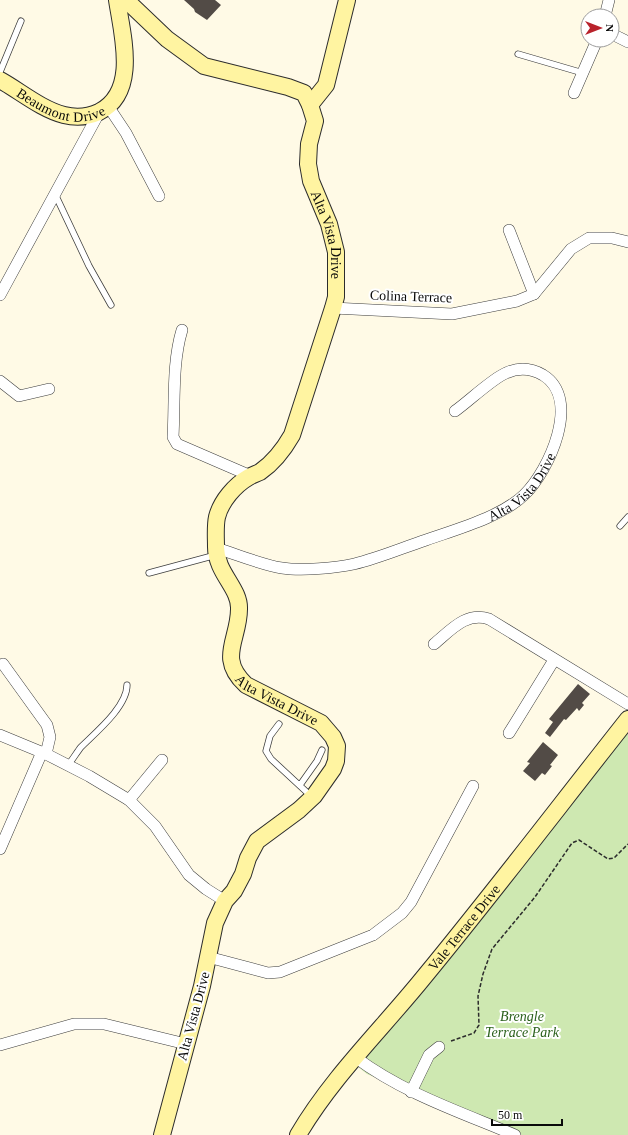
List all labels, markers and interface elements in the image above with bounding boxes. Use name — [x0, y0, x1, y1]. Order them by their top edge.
north arrow — [580, 8, 620, 48]
text: N — [604, 24, 616, 32]
street label: Beaumont Drive — [14, 85, 108, 125]
street label: Alta Vista Drive — [308, 188, 343, 279]
street label: Colina Terrace — [370, 288, 452, 305]
street label: Alta Vista Drive — [486, 451, 558, 524]
street label: Alta Vista Drive — [232, 672, 320, 728]
street label: Vale Terrace Drive — [426, 882, 503, 974]
street label: Alta Vista Drive — [174, 970, 213, 1062]
park label: Brengle Terrace Park — [485, 1009, 560, 1040]
scale bar — [492, 1101, 562, 1127]
text: 50 m — [498, 1108, 523, 1122]

